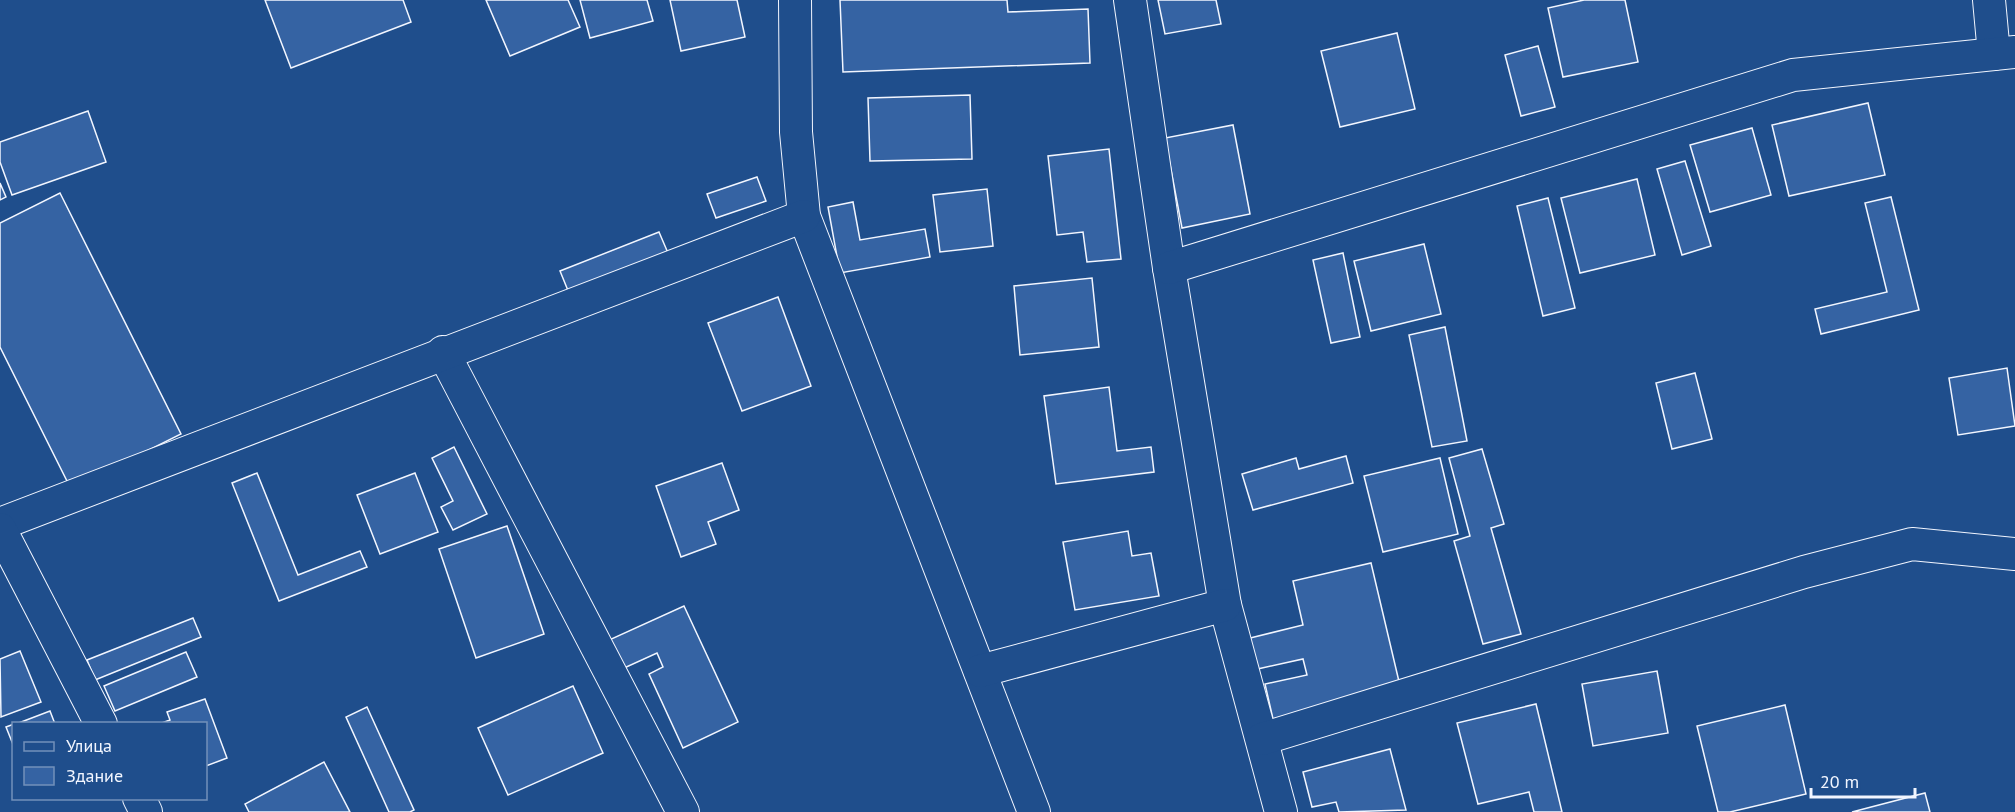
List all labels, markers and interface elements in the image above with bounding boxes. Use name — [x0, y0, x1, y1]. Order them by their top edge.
legend — [12, 722, 207, 800]
text: Улица — [66, 734, 112, 757]
scale bar — [1811, 761, 1914, 799]
text: Здание — [66, 764, 123, 787]
text: 20 m — [1820, 770, 1859, 793]

